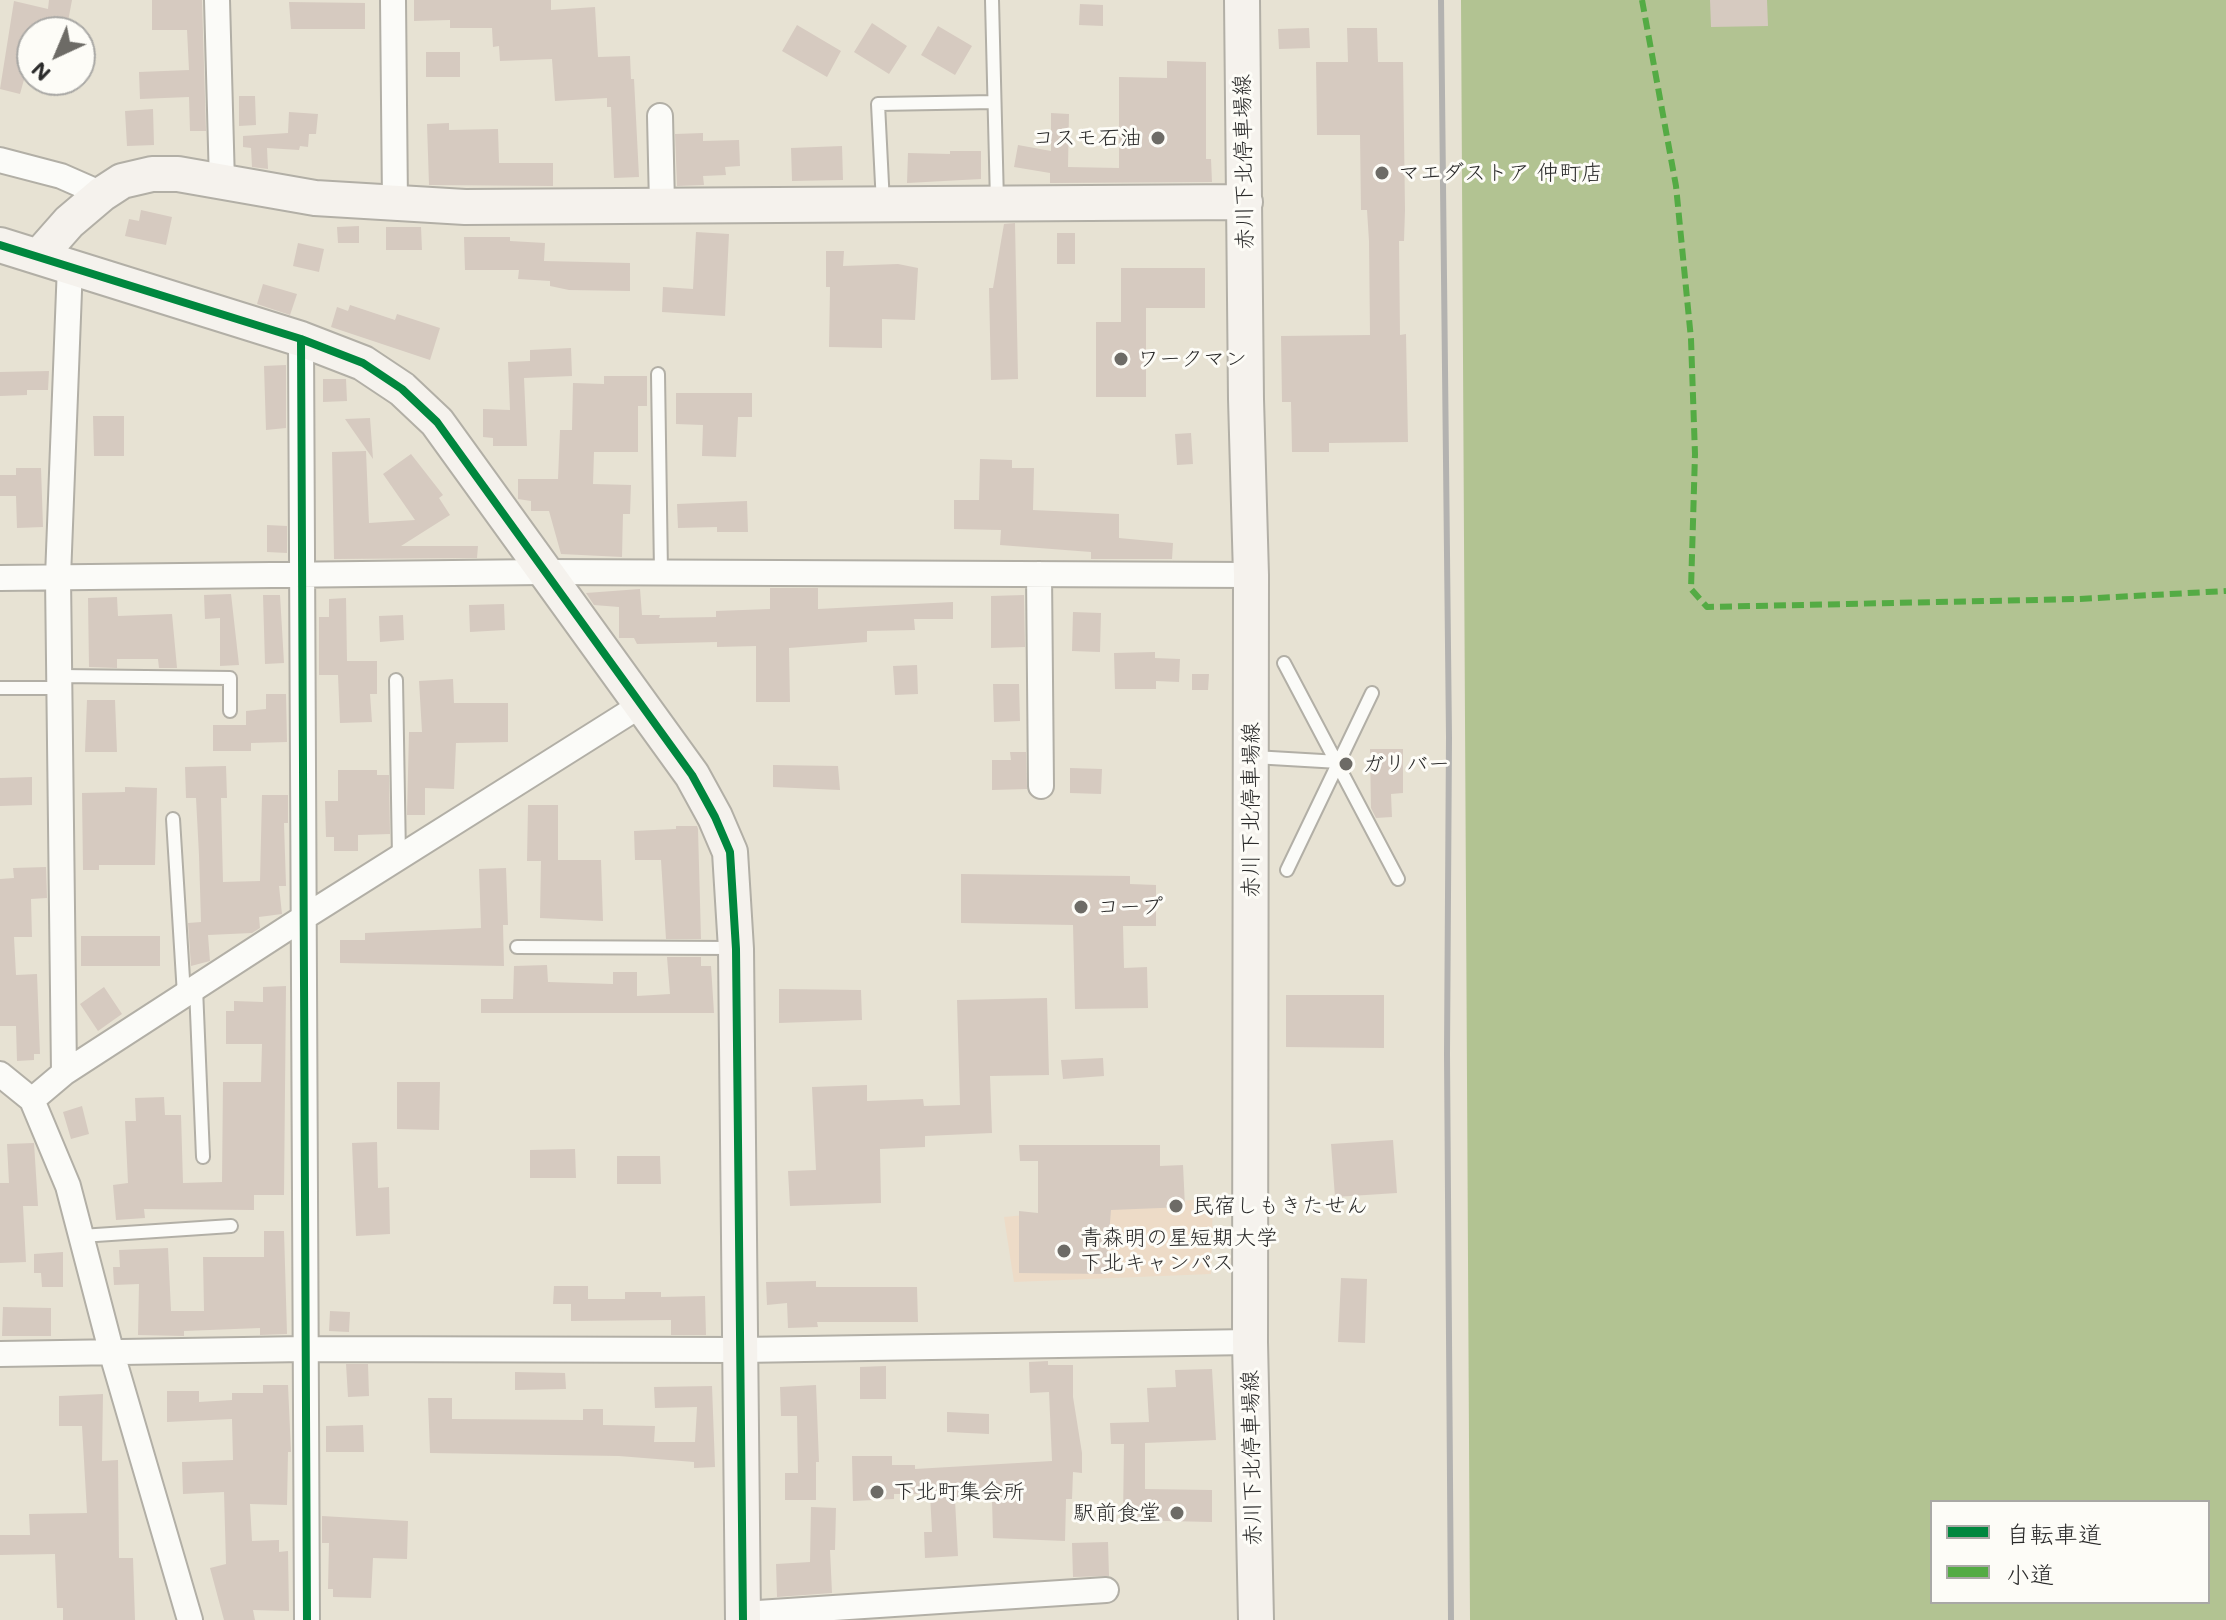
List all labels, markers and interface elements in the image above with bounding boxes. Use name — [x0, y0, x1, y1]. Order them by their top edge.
north arrow — [16, 16, 96, 96]
text: N — [24, 56, 56, 88]
street label: 赤川下北停車場線 — [1229, 74, 1259, 250]
place label: コスモ石油 — [1032, 125, 1142, 151]
marker: コスモ石油 — [1149, 129, 1167, 147]
place label: マエダストア 仲町店 — [1398, 160, 1603, 186]
marker: マエダストア 仲町店 — [1373, 164, 1391, 182]
place label: ワークマン — [1137, 346, 1247, 372]
marker: ワークマン — [1112, 350, 1130, 368]
street label: 赤川下北停車場線 — [1238, 722, 1264, 898]
place label: ガリバー — [1362, 751, 1450, 777]
marker: ガリバー — [1337, 755, 1355, 773]
place label: コープ — [1097, 894, 1163, 920]
marker: コープ — [1072, 898, 1090, 916]
place label: 民宿しもきたせん — [1192, 1193, 1368, 1219]
marker: 民宿しもきたせん — [1167, 1197, 1185, 1215]
place label: 青森明の星短期大学 下北キャンパス — [1080, 1225, 1278, 1276]
marker: 青森明の星短期大学 下北キャンパス — [1055, 1242, 1073, 1260]
street label: 赤川下北停車場線 — [1237, 1370, 1267, 1546]
place label: 下北町集会所 — [893, 1479, 1025, 1505]
marker: 下北町集会所 — [868, 1483, 886, 1501]
place label: 駅前食堂 — [1073, 1500, 1161, 1526]
legend — [1930, 1500, 2210, 1604]
marker: 駅前食堂 — [1168, 1504, 1186, 1522]
text: 自転車道 — [2006, 1518, 2102, 1549]
text: 小道 — [2006, 1558, 2054, 1589]

